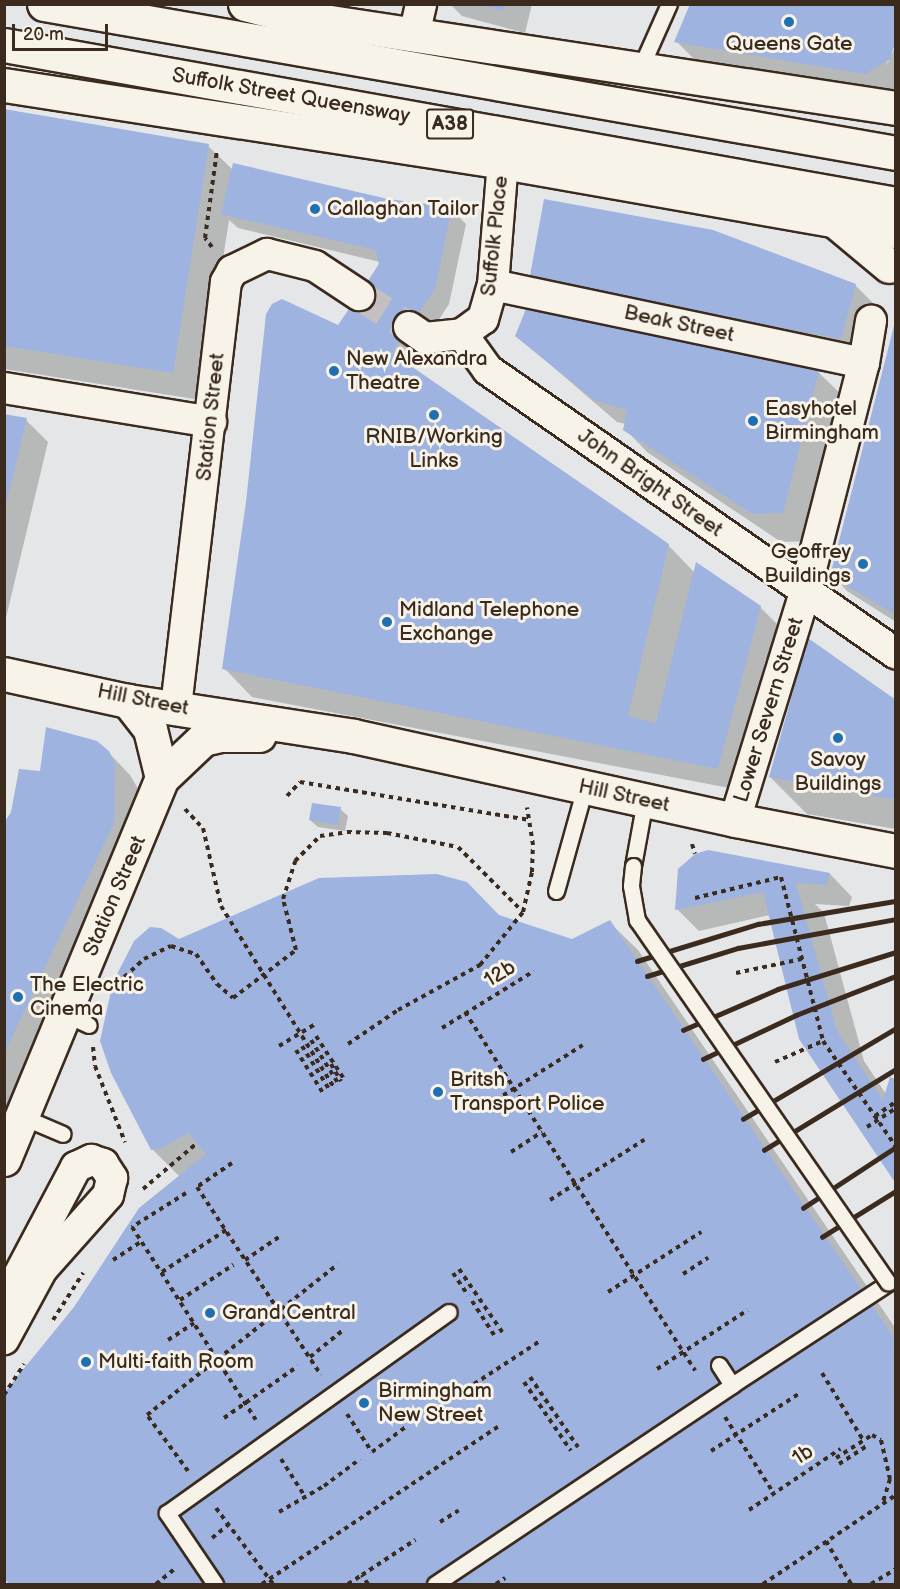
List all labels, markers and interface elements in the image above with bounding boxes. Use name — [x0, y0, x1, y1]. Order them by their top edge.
scale bar — [15, 12, 111, 50]
marker: Queens Gate — [782, 15, 796, 29]
text: 20 m — [23, 24, 64, 45]
place label: Queens Gate — [726, 31, 852, 57]
street label: Suffolk Street Queensway — [170, 63, 412, 129]
road number: A38 — [426, 107, 474, 141]
street label: Suffolk Place — [476, 175, 514, 297]
place label: Callaghan Tailor — [327, 196, 479, 222]
marker: Callaghan Tailor — [308, 202, 322, 216]
street label: Beak Street — [621, 300, 737, 348]
place label: New Alexandra Theatre — [346, 346, 488, 396]
street label: Station Street — [192, 352, 230, 482]
marker: New Alexandra Theatre — [327, 364, 341, 378]
place label: Easyhotel Birmingham — [765, 396, 879, 446]
marker: RNIB/Working Links — [427, 408, 441, 422]
marker: Easyhotel Birmingham — [746, 414, 760, 428]
street label: John Bright Street — [572, 423, 728, 543]
place label: RNIB/Working Links — [365, 424, 503, 474]
place label: Geoffrey Buildings — [764, 539, 851, 589]
marker: Geoffrey Buildings — [856, 557, 870, 571]
place label: Midland Telephone Exchange — [399, 597, 580, 647]
street label: Lower Severn Street — [729, 614, 809, 806]
marker: Midland Telephone Exchange — [380, 615, 394, 629]
street label: Hill Street — [95, 679, 191, 721]
marker: Savoy Buildings — [831, 731, 845, 745]
place label: Savoy Buildings — [795, 747, 881, 797]
street label: Hill Street — [576, 774, 672, 818]
street label: Station Street — [78, 832, 152, 960]
street label: 12b — [480, 955, 520, 993]
place label: The Electric Cinema — [30, 972, 144, 1022]
marker: The Electric Cinema — [11, 990, 25, 1004]
place label: Britsh Transport Police — [450, 1067, 604, 1117]
marker: Britsh Transport Police — [431, 1085, 445, 1099]
place label: Grand Central — [222, 1300, 356, 1326]
marker: Grand Central — [203, 1306, 217, 1320]
place label: Multi-faith Room — [98, 1349, 254, 1375]
marker: Multi-faith Room — [79, 1355, 93, 1369]
place label: Birmingham New Street — [378, 1378, 492, 1428]
marker: Birmingham New Street — [355, 1394, 373, 1412]
street label: 1b — [788, 1439, 818, 1471]

